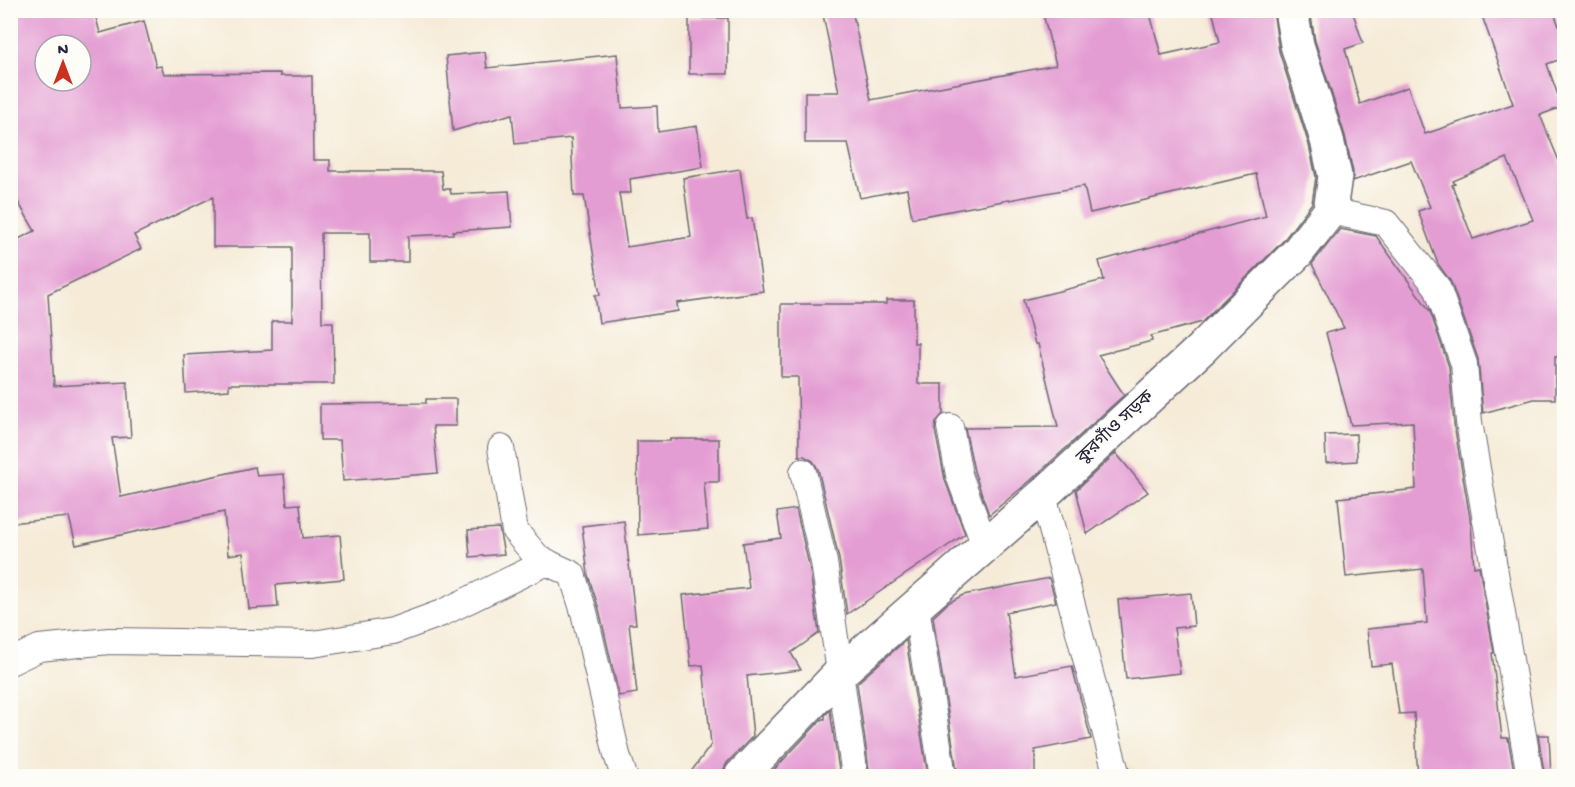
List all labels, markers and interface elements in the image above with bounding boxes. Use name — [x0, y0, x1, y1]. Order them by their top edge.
north arrow — [33, 33, 93, 93]
text: N — [58, 42, 69, 61]
street label: কুরগাঁও সড়ক — [1071, 385, 1159, 470]

